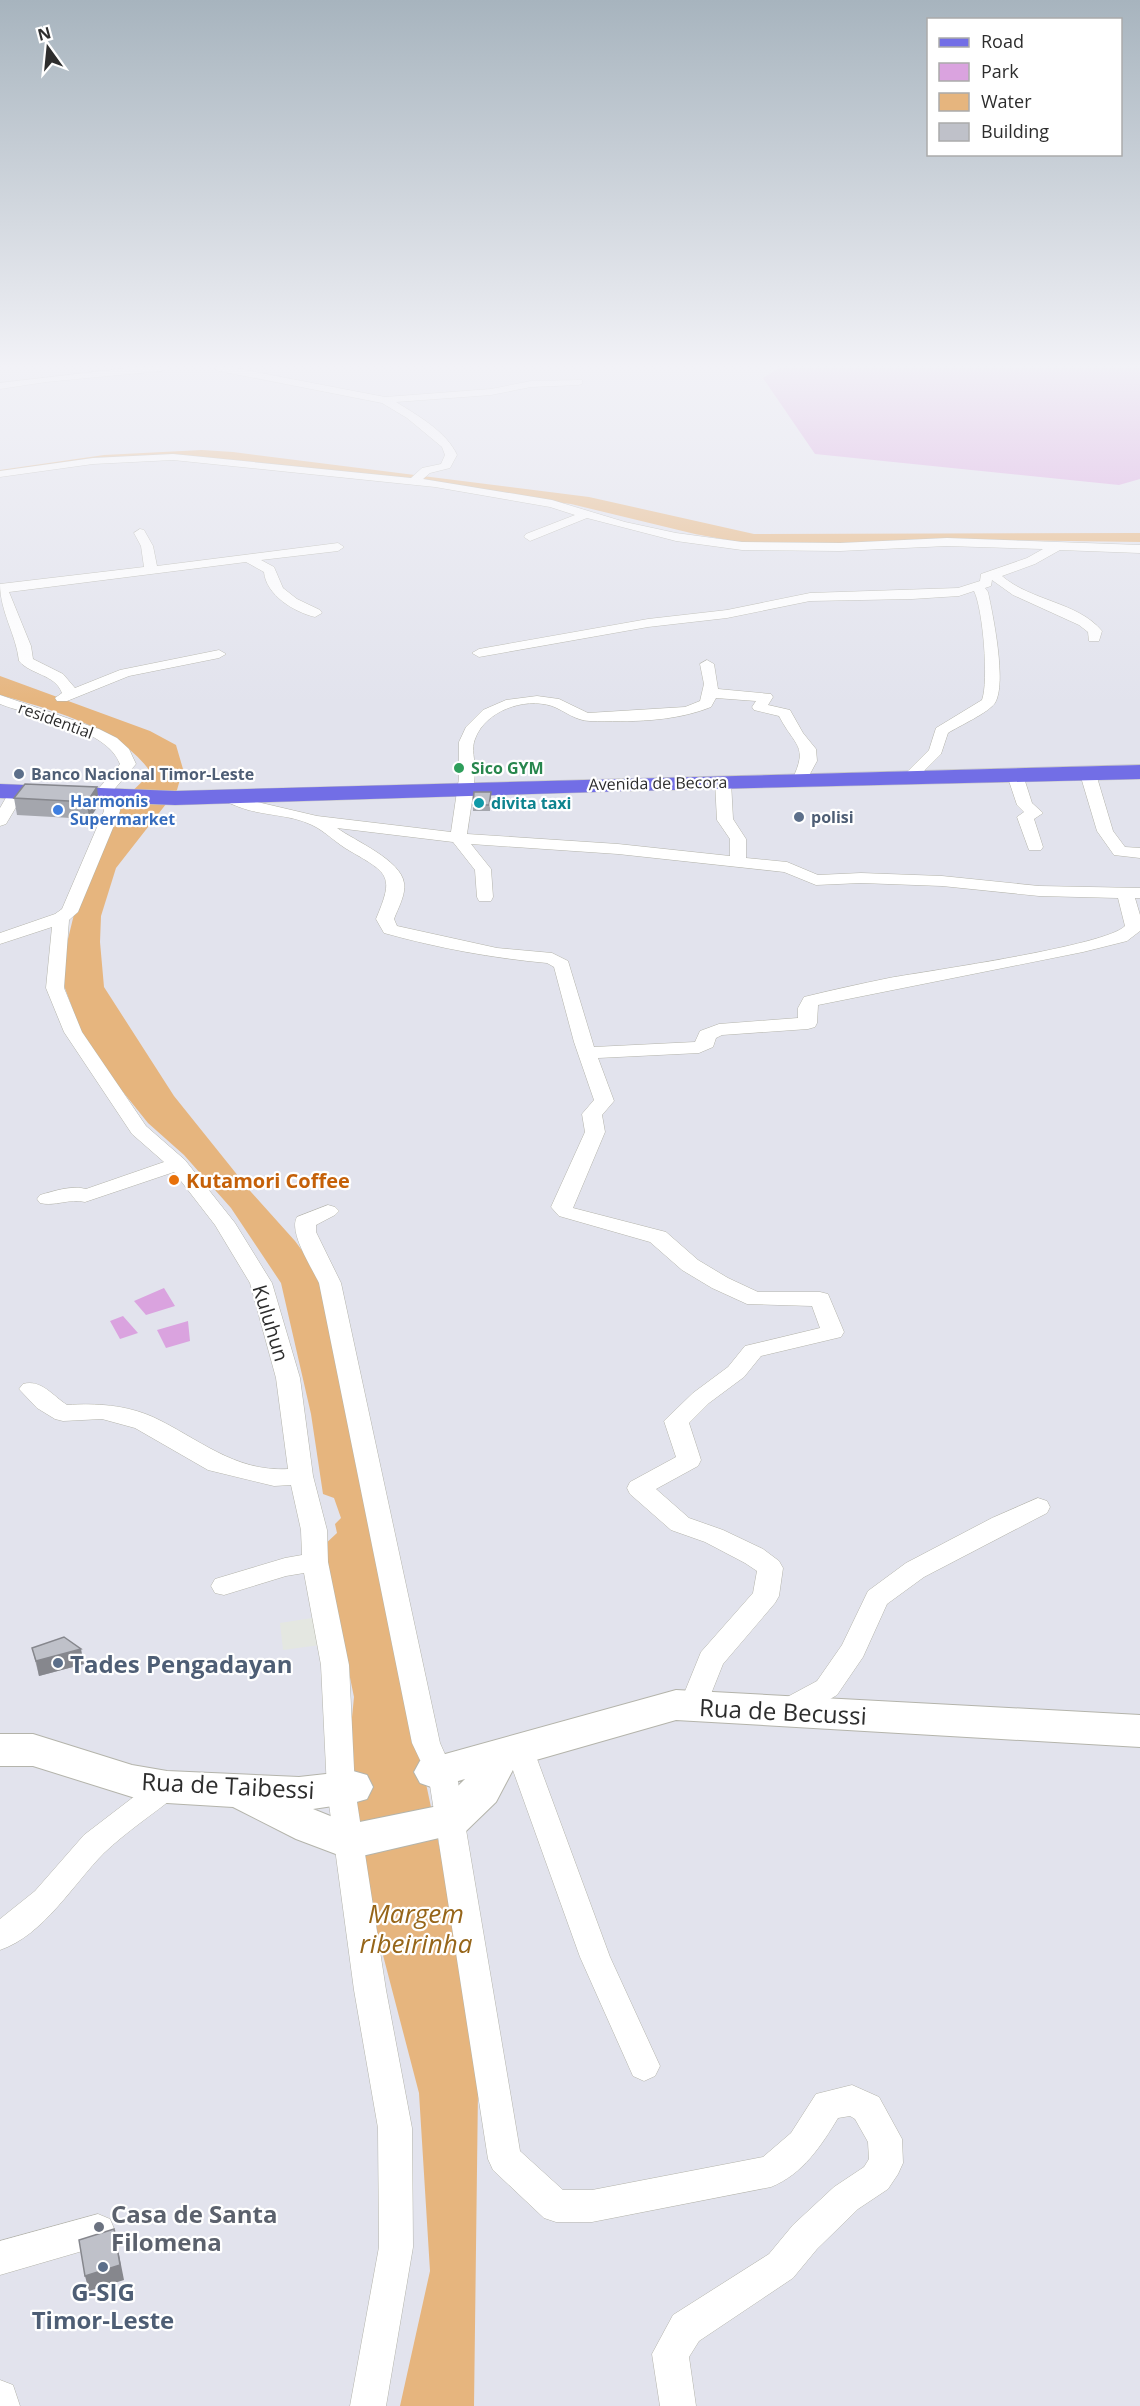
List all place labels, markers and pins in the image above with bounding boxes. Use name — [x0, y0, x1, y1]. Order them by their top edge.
place label: Sico GYM — [471, 757, 544, 779]
marker: Sico GYM — [452, 761, 466, 775]
place label: Banco Nacional Timor-Leste — [31, 763, 254, 785]
marker: Banco Nacional Timor-Leste — [12, 767, 26, 781]
place label: Harmonis Supermarket — [70, 790, 175, 830]
place label: divita taxi — [491, 792, 572, 814]
marker: divita taxi — [472, 796, 486, 810]
marker: Harmonis Supermarket — [51, 803, 65, 817]
place label: polisi — [811, 806, 854, 828]
marker: polisi — [792, 810, 806, 824]
place label: Kutamori Coffee — [186, 1167, 350, 1194]
marker: Kutamori Coffee — [167, 1173, 181, 1187]
place label: Tades Pengadayan — [70, 1647, 293, 1680]
marker: Tades Pengadayan — [51, 1656, 65, 1670]
place label: Casa de Santa Filomena — [111, 2197, 277, 2258]
marker: Casa de Santa Filomena — [92, 2220, 106, 2234]
marker: G-SIG Timor-Leste — [96, 2260, 110, 2274]
place label: G-SIG Timor-Leste — [32, 2275, 174, 2336]

